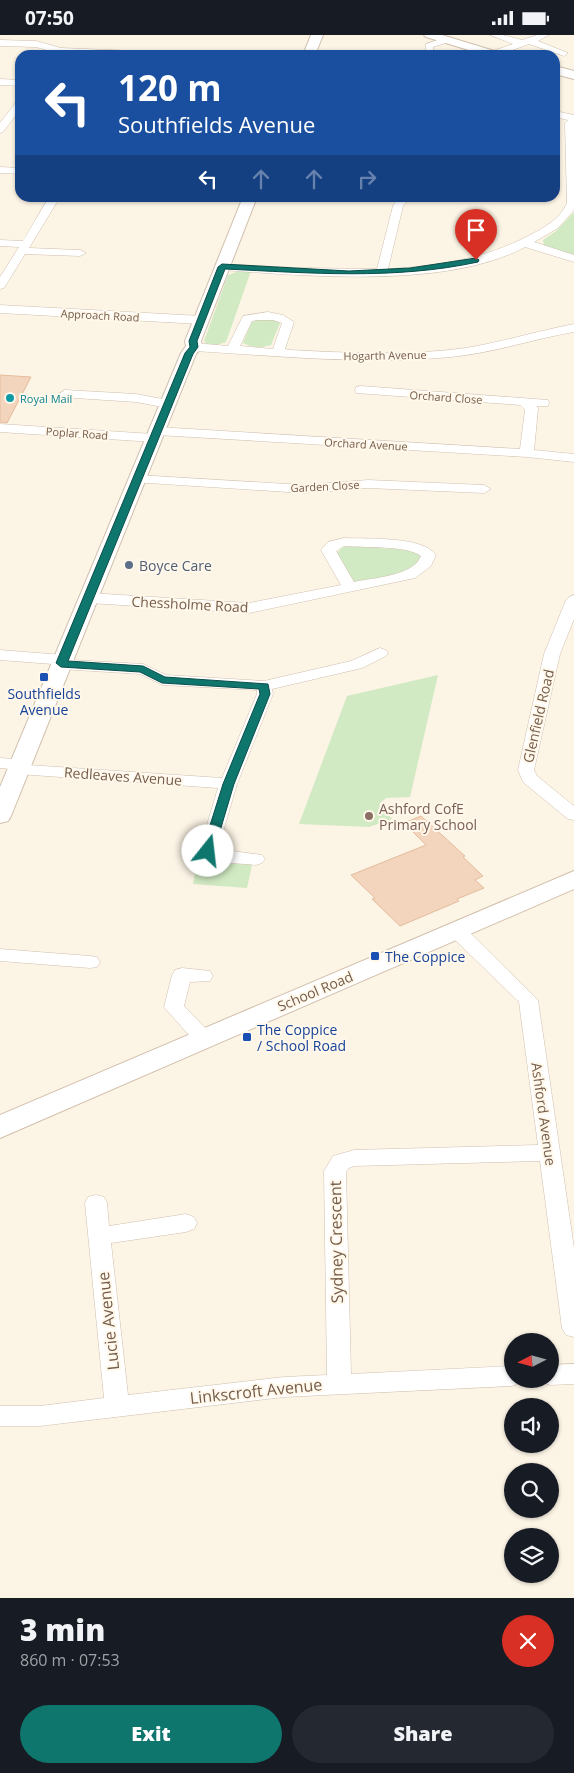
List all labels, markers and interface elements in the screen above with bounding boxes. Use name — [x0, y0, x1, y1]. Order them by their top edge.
text: 07:50 — [25, 5, 74, 31]
text: 120 m — [118, 64, 222, 111]
icon: left — [35, 70, 100, 135]
text: Southfields Avenue — [118, 109, 315, 139]
icon: left — [194, 165, 222, 193]
icon: ahead — [247, 165, 275, 193]
icon: ahead — [300, 165, 328, 193]
icon: right — [353, 165, 381, 193]
pin — [455, 209, 497, 260]
icon: arrive — [462, 216, 490, 244]
street label: Approach Road — [60, 305, 140, 325]
street label: Hogarth Avenue — [343, 347, 427, 363]
street label: Orchard Close — [409, 387, 483, 407]
place label: Royal Mail — [20, 391, 72, 406]
marker: Royal Mail — [4, 392, 16, 404]
street label: Poplar Road — [45, 423, 109, 443]
street label: Orchard Avenue — [324, 434, 408, 454]
street label: Garden Close — [290, 477, 360, 495]
place label: Boyce Care — [139, 556, 212, 575]
marker: Boyce Care — [123, 559, 135, 571]
street label: Chessholme Road — [131, 591, 249, 617]
street label: Glenfield Road — [518, 667, 558, 765]
marker: Southfields Avenue — [38, 671, 50, 683]
place label: Southfields Avenue — [7, 684, 81, 719]
street label: Redleaves Avenue — [63, 762, 183, 790]
place label: Ashford CofE Primary School — [379, 799, 477, 834]
marker: Ashford CofE Primary School — [363, 810, 375, 822]
position arrow — [181, 824, 233, 876]
place label: The Coppice — [385, 947, 465, 966]
marker: The Coppice — [369, 950, 381, 962]
street label: School Road — [274, 967, 356, 1015]
place label: The Coppice / School Road — [257, 1020, 346, 1055]
marker: The Coppice / School Road — [241, 1031, 253, 1043]
street label: Ashford Avenue — [527, 1061, 561, 1167]
street label: Sydney Crescent — [324, 1180, 348, 1304]
street label: Lucie Avenue — [92, 1271, 124, 1371]
north arrow — [504, 1333, 559, 1387]
map controls — [504, 1333, 559, 1583]
street label: Linkscroft Avenue — [189, 1373, 323, 1409]
button: sound — [504, 1398, 559, 1453]
button: search — [504, 1463, 559, 1518]
button: layers — [504, 1528, 559, 1583]
text: 3 min — [20, 1609, 105, 1650]
button: close — [502, 1615, 554, 1667]
text: 860 m · 07:53 — [20, 1649, 120, 1671]
button: Exit — [20, 1705, 282, 1763]
button: Share — [292, 1705, 554, 1763]

